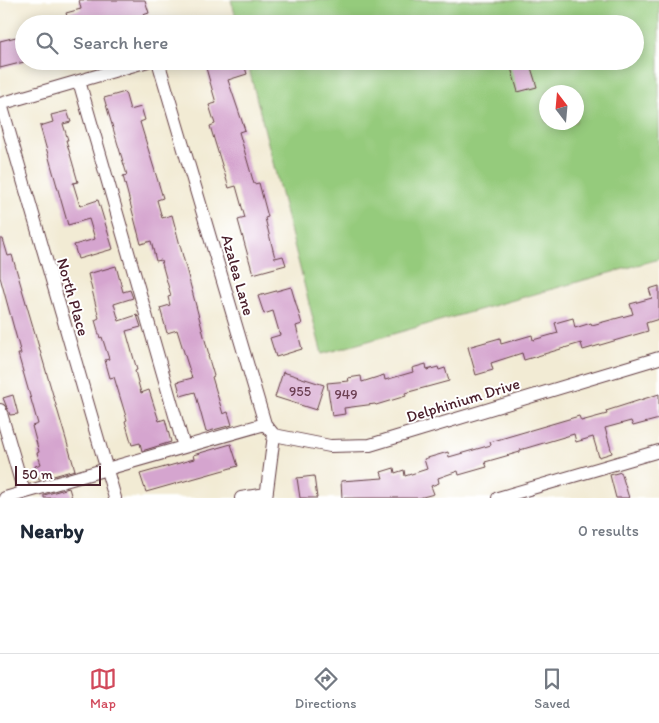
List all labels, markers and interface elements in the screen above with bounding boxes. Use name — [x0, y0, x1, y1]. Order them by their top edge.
search box — [15, 15, 644, 70]
icon: search — [33, 29, 61, 57]
text: Search here — [73, 31, 168, 54]
north arrow — [539, 85, 584, 130]
street label: Azalea Lane — [217, 232, 259, 318]
street label: North Place — [53, 256, 93, 338]
street label: Delphinium Drive — [404, 374, 522, 426]
house number: 955 — [289, 383, 311, 400]
house number: 949 — [334, 386, 358, 403]
scale bar — [15, 463, 101, 486]
text: 50 m — [22, 466, 53, 483]
text: Nearby — [20, 518, 84, 543]
text: 0 results — [578, 521, 639, 540]
tab: Map — [89, 665, 117, 712]
tab: Directions — [295, 665, 356, 712]
tab: Saved — [534, 665, 570, 712]

